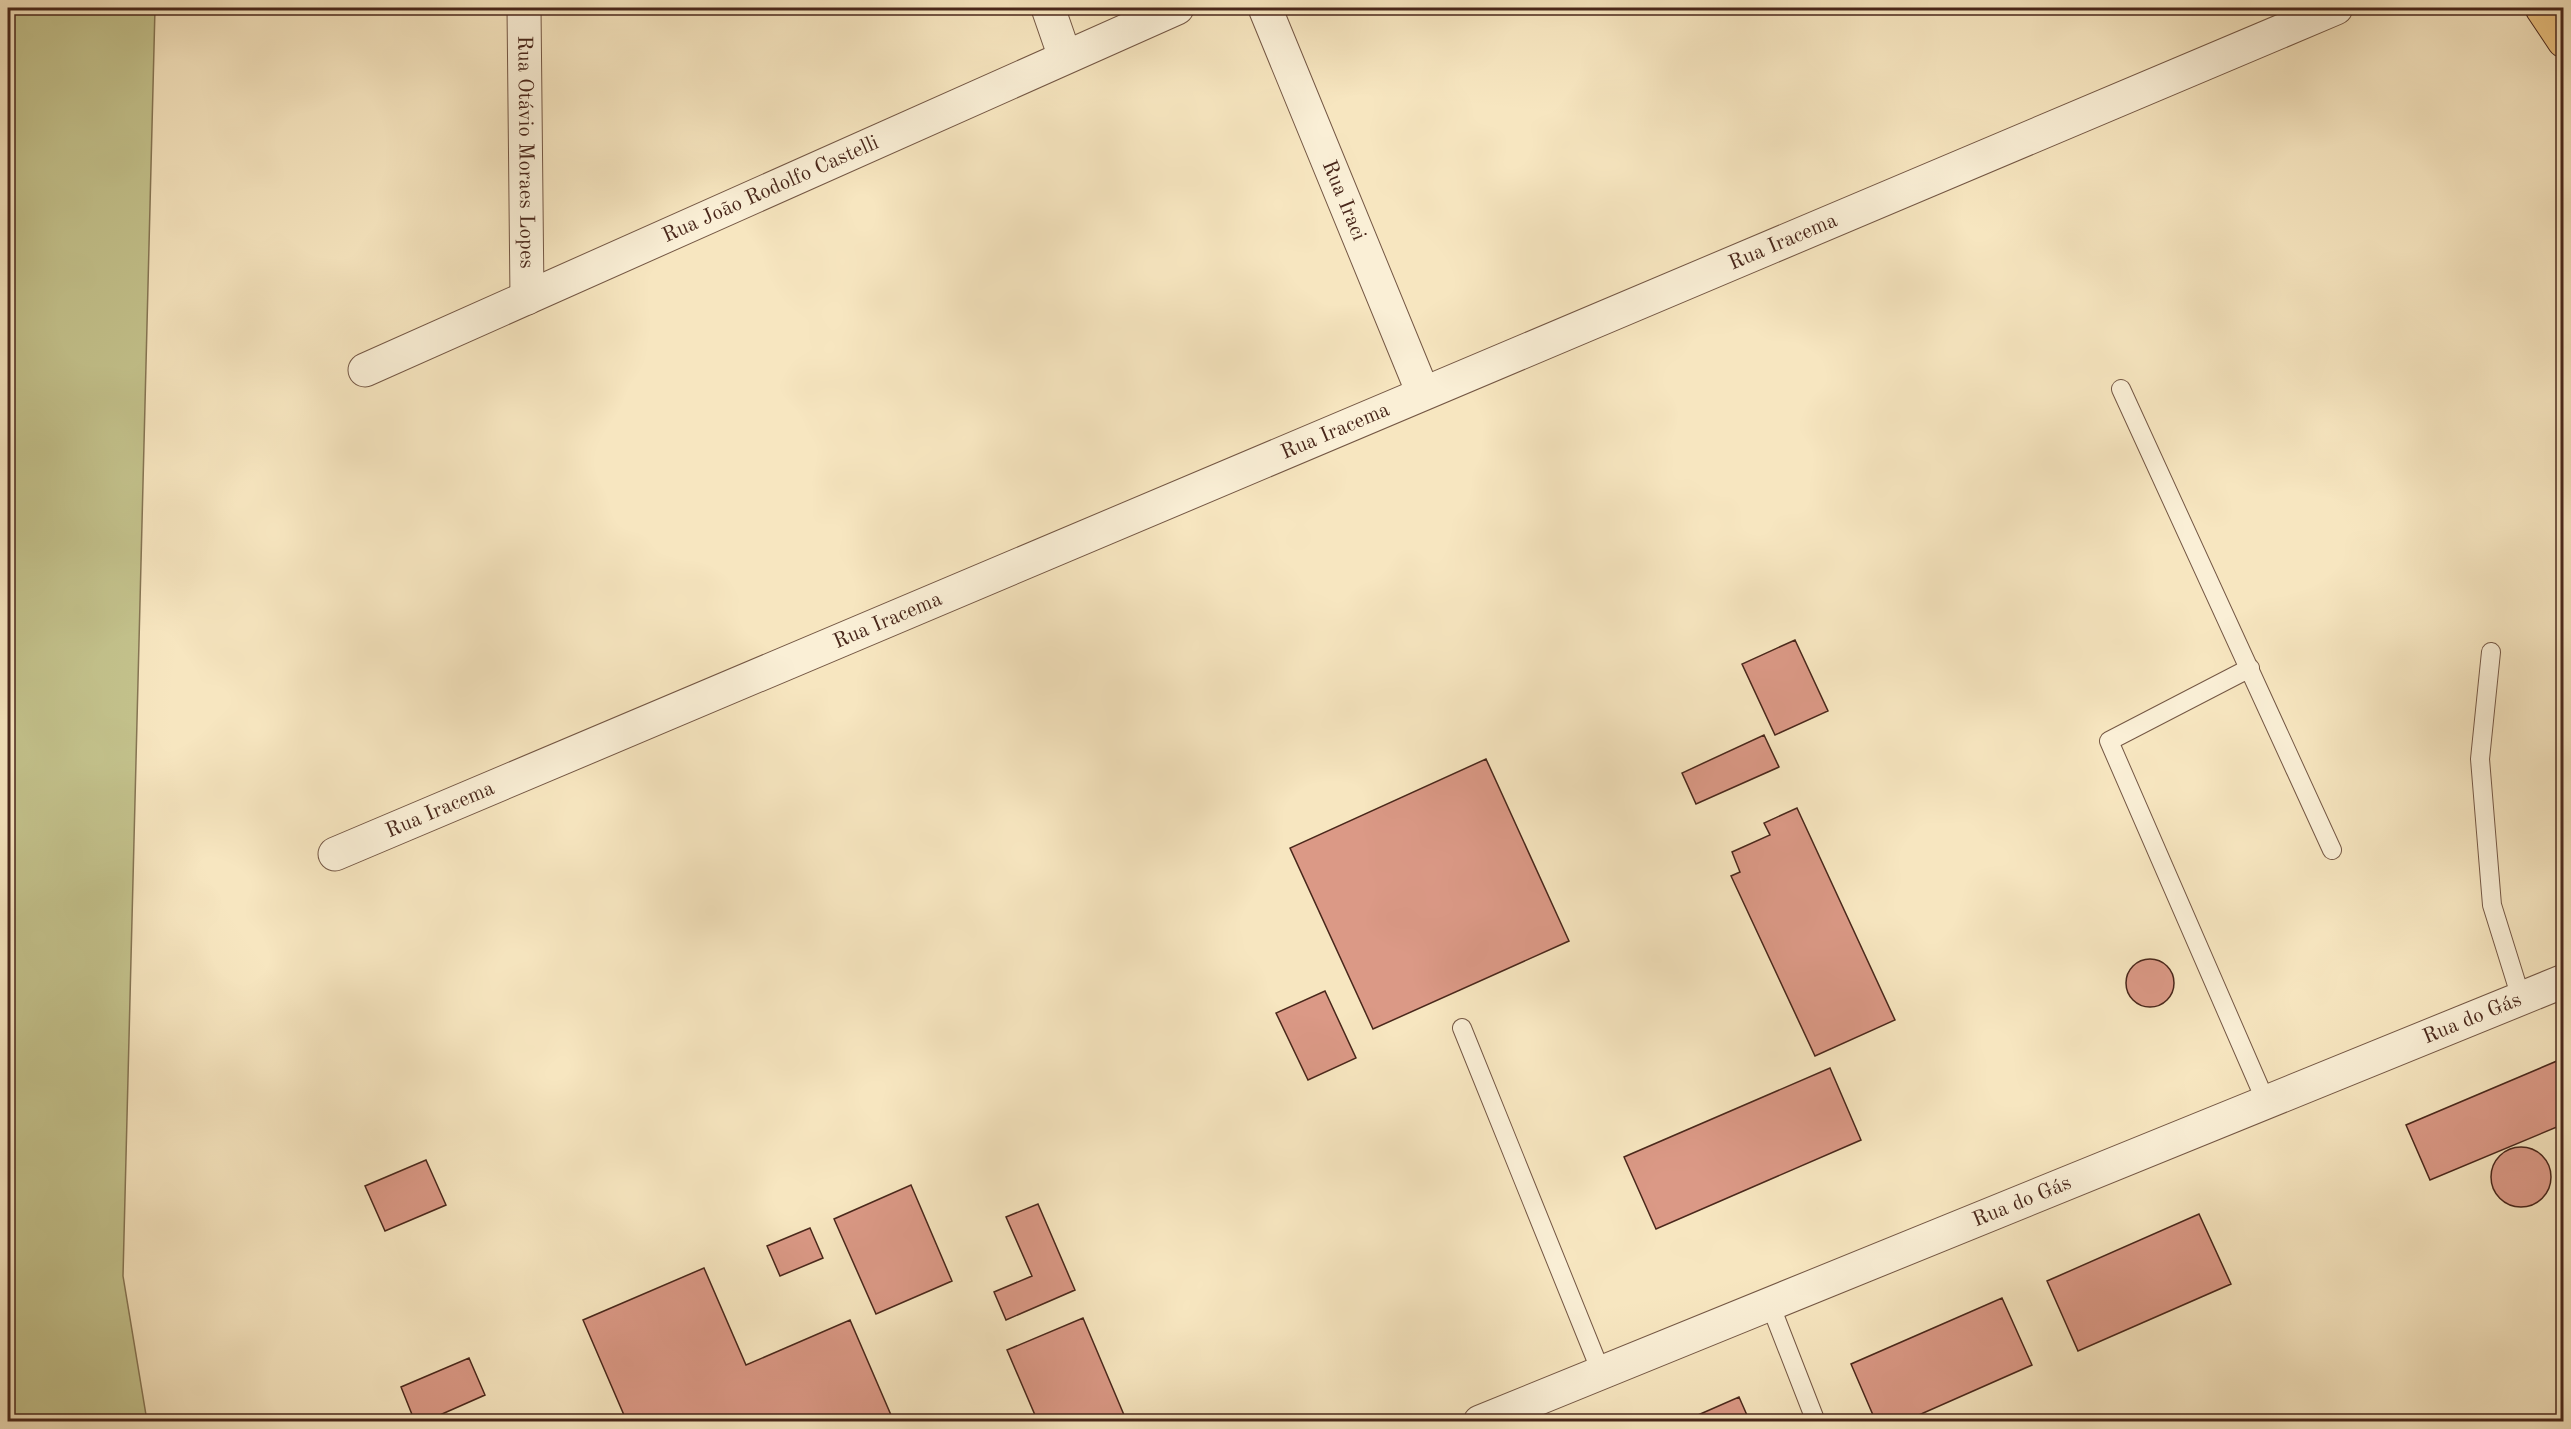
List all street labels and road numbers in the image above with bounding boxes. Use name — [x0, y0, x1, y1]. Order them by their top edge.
street label: Rua Otávio Moraes Lopes — [514, 35, 537, 269]
street label: Rua João Rodolfo Castelli — [659, 132, 882, 247]
street label: Rua Iraci — [1318, 157, 1370, 244]
street label: Rua Iracema — [1726, 210, 1840, 274]
street label: Rua Iracema — [1278, 399, 1393, 463]
street label: Rua Iracema — [830, 588, 945, 653]
street label: Rua Iracema — [383, 777, 497, 842]
street label: Rua do Gás — [2420, 989, 2524, 1048]
street label: Rua do Gás — [1970, 1172, 2074, 1231]

